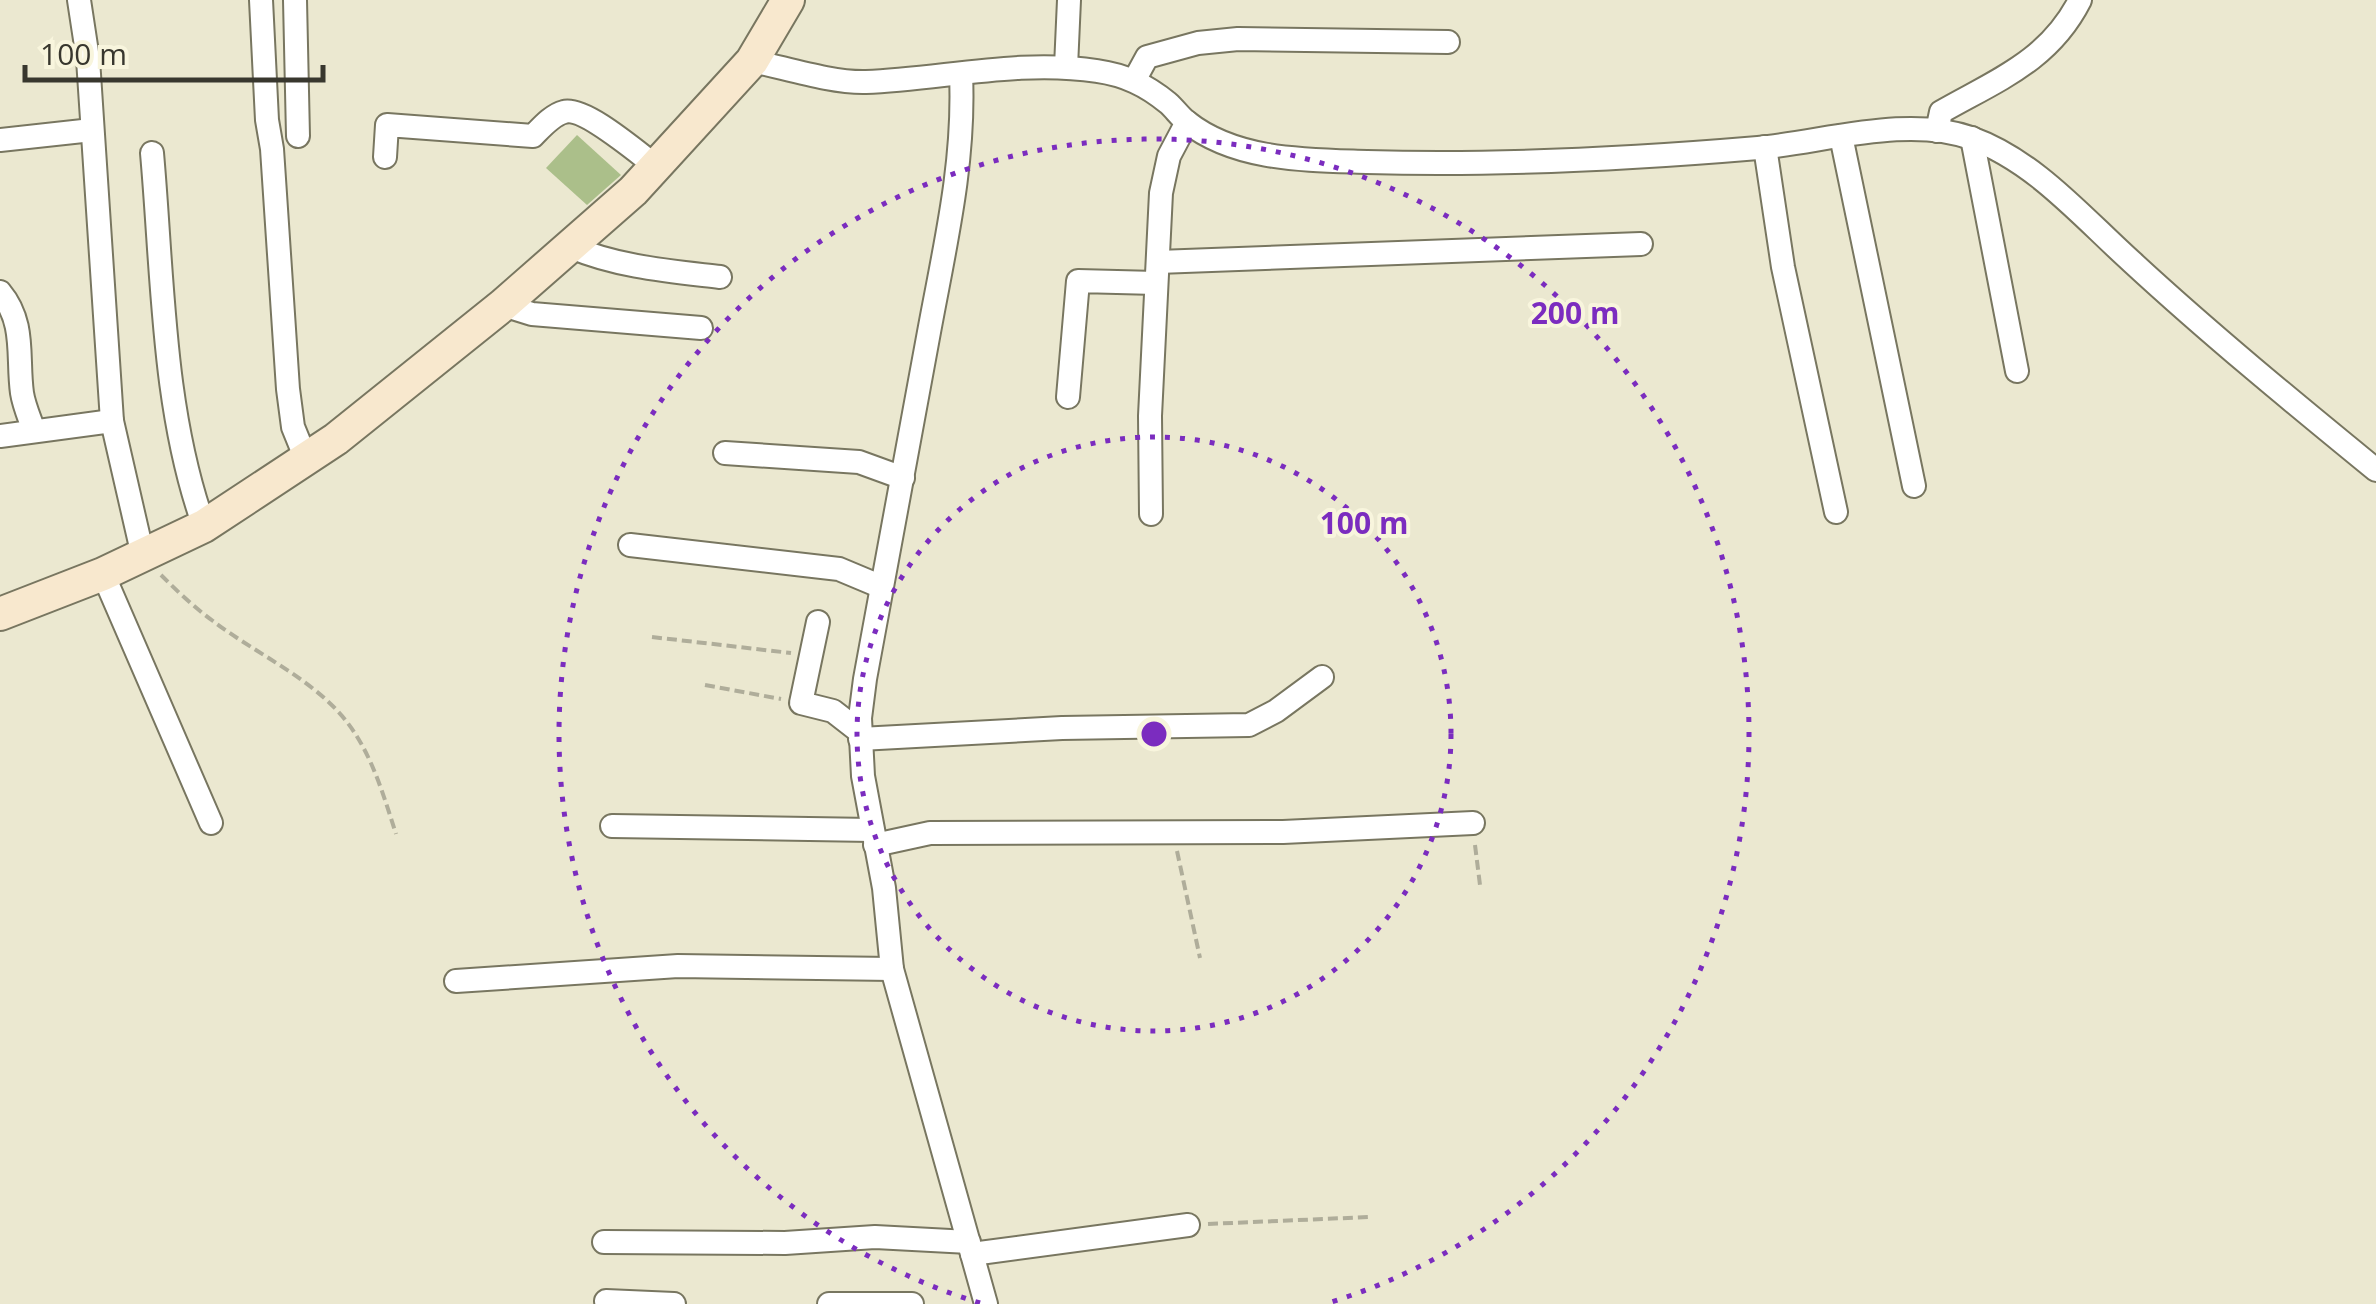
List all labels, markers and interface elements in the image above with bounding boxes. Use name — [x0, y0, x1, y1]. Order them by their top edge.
scale bar — [25, 20, 322, 82]
text: 100 m — [40, 33, 127, 74]
text: 200 m — [1531, 292, 1619, 333]
text: 100 m — [1320, 502, 1408, 543]
centre of rings — [1136, 716, 1172, 752]

